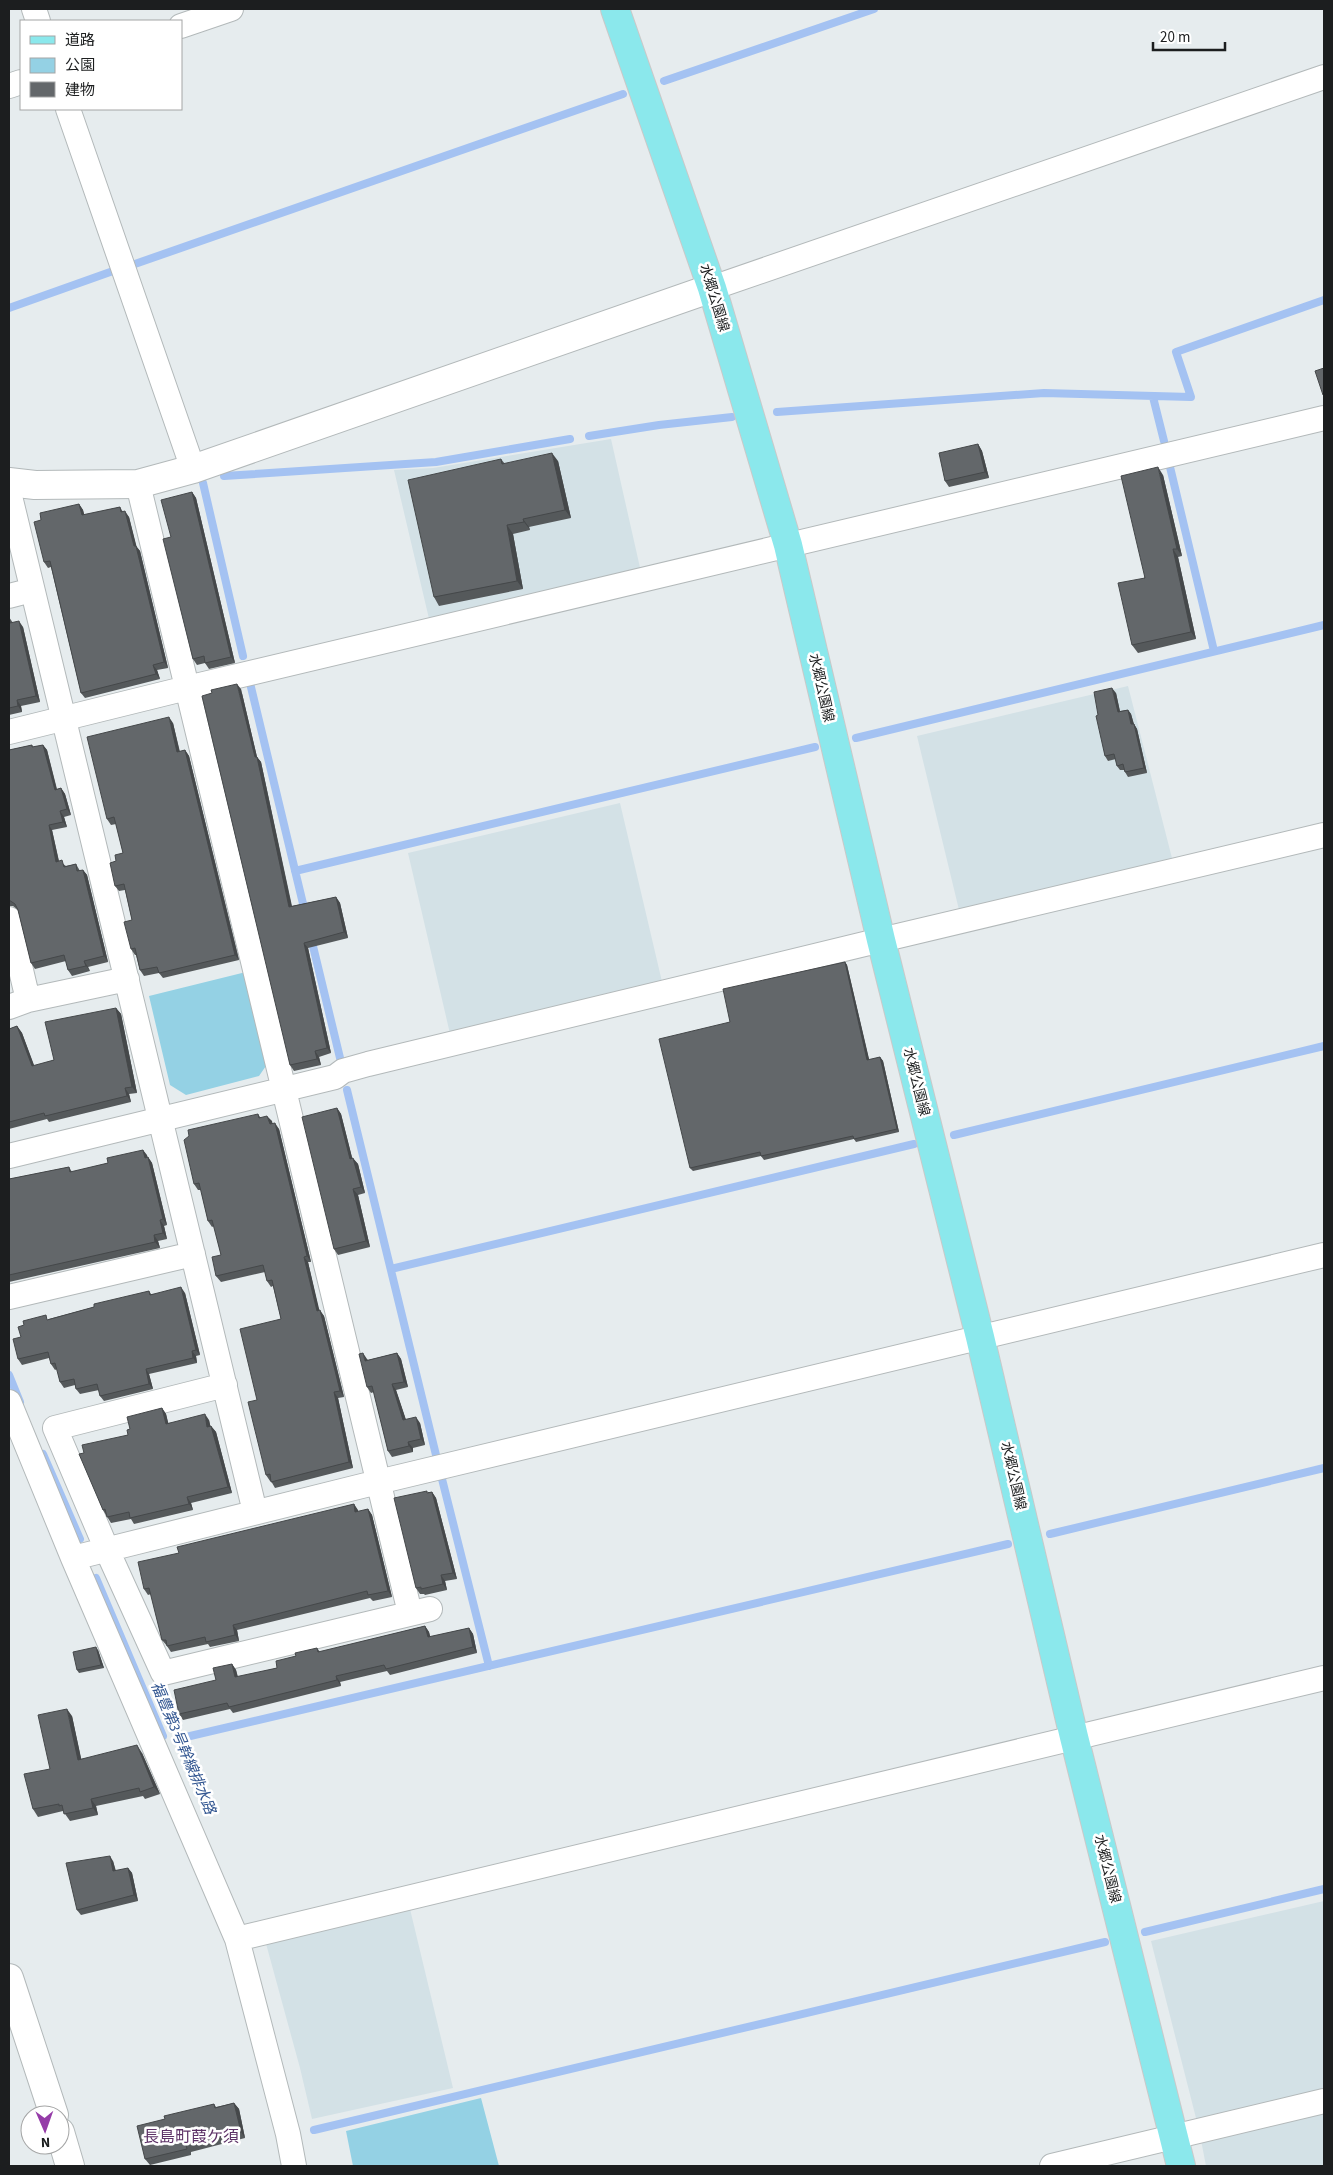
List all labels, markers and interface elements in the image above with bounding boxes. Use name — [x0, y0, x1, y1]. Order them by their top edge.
legend — [20, 20, 182, 110]
scale bar — [1153, 20, 1226, 52]
text: 20 m — [1160, 27, 1190, 48]
text: 道路 — [65, 30, 95, 51]
text: 公園 — [65, 55, 95, 76]
text: 建物 — [65, 80, 95, 101]
street label: 水郷公園線 — [694, 262, 734, 334]
street label: 水郷公園線 — [803, 652, 839, 724]
street label: 水郷公園線 — [898, 1046, 934, 1118]
street label: 水郷公園線 — [995, 1440, 1031, 1512]
water label: 福豊第3号幹線排水路 — [146, 1678, 221, 1819]
street label: 水郷公園線 — [1089, 1833, 1125, 1905]
north arrow — [20, 2105, 70, 2155]
district label: 長島町葭ケ須 — [143, 2126, 239, 2148]
text: N — [40, 2132, 50, 2152]

